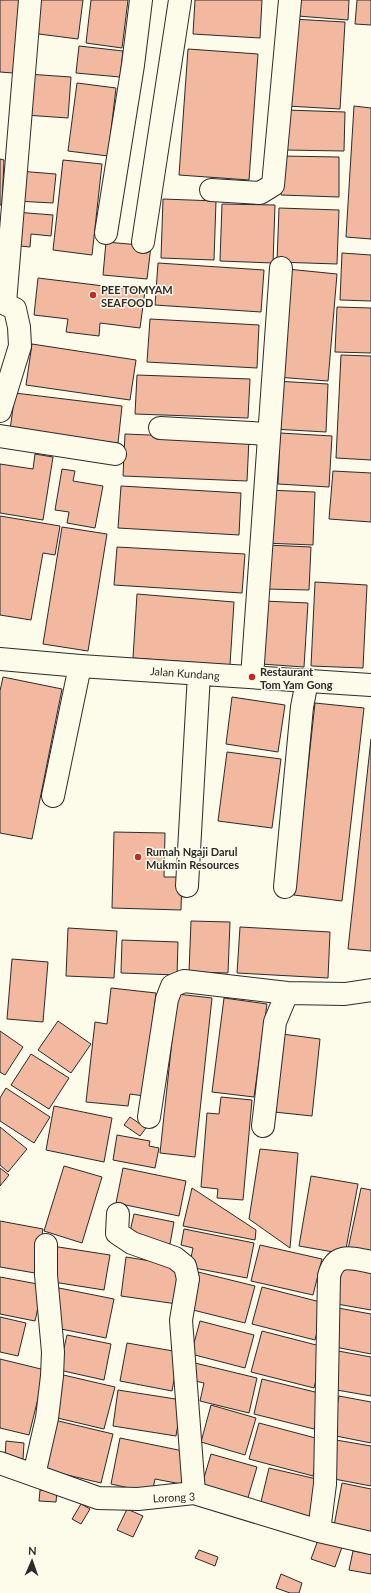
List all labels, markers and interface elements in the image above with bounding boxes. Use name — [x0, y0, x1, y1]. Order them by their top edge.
place label: PEE TOMYAM SEAFOOD — [101, 283, 173, 309]
marker: PEE TOMYAM SEAFOOD — [88, 290, 98, 300]
street label: Jalan Kundang — [150, 664, 220, 682]
place label: Restaurant Tom Yam Gong — [260, 665, 333, 691]
marker: Restaurant Tom Yam Gong — [247, 672, 257, 682]
place label: Rumah Ngaji Darul Mukmin Resources — [146, 845, 239, 871]
marker: Rumah Ngaji Darul Mukmin Resources — [133, 852, 143, 862]
street label: Lorong 3 — [152, 1489, 196, 1505]
north arrow — [12, 1541, 52, 1581]
text: N — [28, 1544, 37, 1557]

